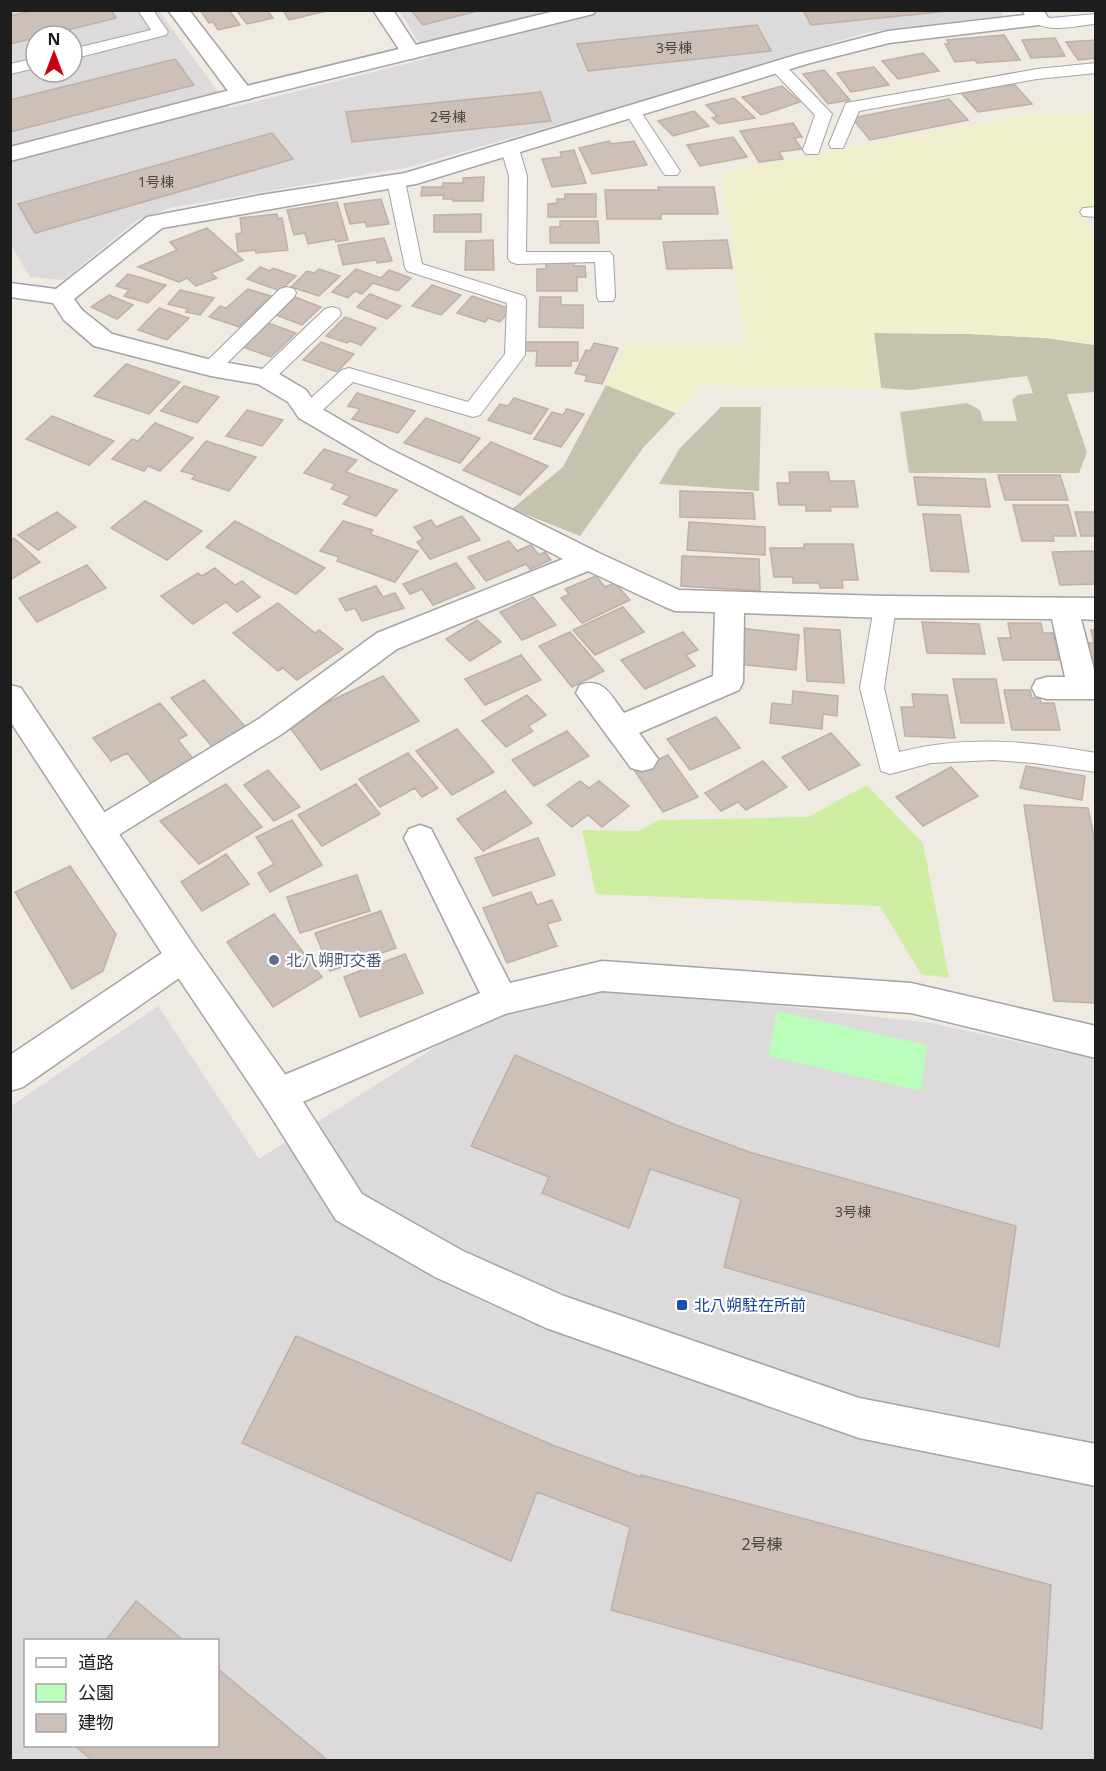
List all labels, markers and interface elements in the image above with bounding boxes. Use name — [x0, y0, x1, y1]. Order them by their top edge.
north arrow — [24, 24, 84, 84]
text: N — [47, 28, 61, 50]
house number: 3号棟 — [656, 38, 692, 57]
house number: 2号棟 — [430, 107, 466, 126]
house number: 1号棟 — [138, 172, 174, 191]
place label: 北八朔町交番 — [286, 949, 382, 971]
marker: 北八朔町交番 — [267, 953, 281, 967]
house number: 3号棟 — [835, 1202, 871, 1221]
place label: 北八朔駐在所前 — [694, 1294, 806, 1316]
marker: 北八朔駐在所前 — [675, 1298, 689, 1312]
house number: 2号棟 — [741, 1533, 783, 1555]
legend — [24, 1639, 219, 1747]
text: 道路 — [78, 1650, 114, 1674]
text: 公園 — [78, 1680, 114, 1704]
text: 建物 — [78, 1710, 114, 1734]

